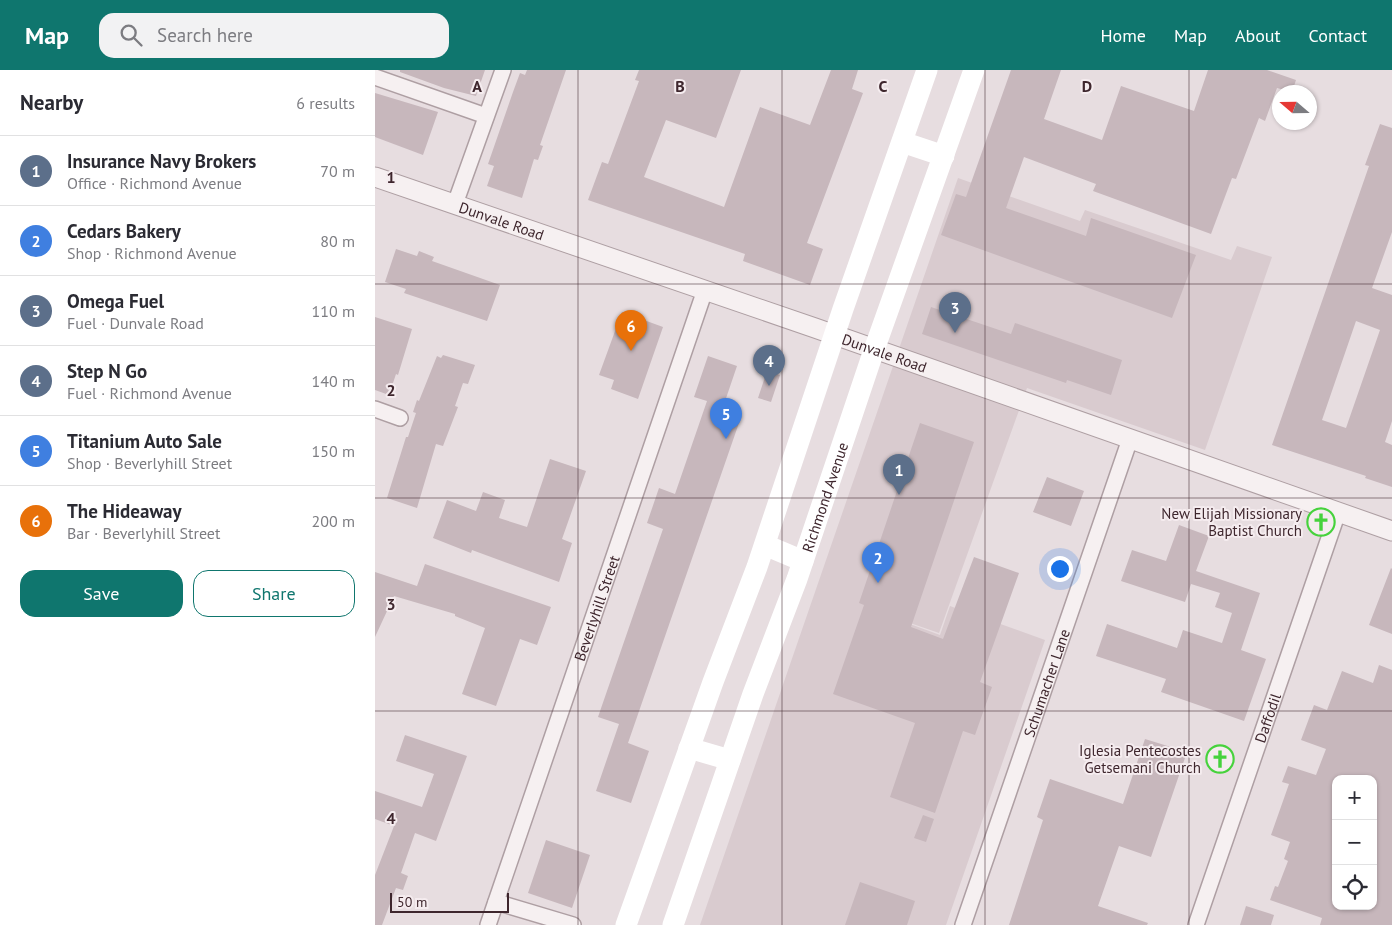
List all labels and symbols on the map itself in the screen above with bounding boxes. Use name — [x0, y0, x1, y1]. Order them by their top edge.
text: A — [472, 76, 482, 96]
text: B — [675, 76, 685, 96]
text: C — [879, 76, 888, 96]
text: D — [1082, 76, 1092, 96]
north arrow — [1272, 85, 1317, 130]
text: 1 — [386, 167, 396, 187]
street label: Dunvale Road — [457, 197, 547, 244]
pin: 3 — [939, 292, 971, 333]
pin: 6 — [615, 310, 647, 351]
street label: Dunvale Road — [840, 329, 930, 376]
pin: 4 — [753, 345, 785, 386]
text: 2 — [386, 380, 396, 400]
pin: 5 — [710, 398, 742, 439]
street label: Richmond Avenue — [797, 440, 852, 555]
pin: 1 — [883, 454, 915, 495]
place label: New Elijah Missionary Baptist Church — [1161, 504, 1302, 540]
church icon: New Elijah Missionary Baptist Church — [1306, 507, 1336, 537]
pin: 2 — [862, 542, 894, 583]
street label: Beverlyhill Street — [569, 553, 623, 663]
your location — [1047, 556, 1073, 582]
text: 3 — [386, 594, 396, 614]
street label: Schumacher Lane — [1019, 626, 1074, 740]
street label: Daffodil — [1250, 690, 1285, 745]
place label: Iglesia Pentecostes Getsemani Church — [1079, 741, 1201, 777]
church icon: Iglesia Pentecostes Getsemani Church — [1205, 744, 1235, 774]
text: 4 — [386, 808, 396, 828]
scale bar — [390, 890, 509, 913]

